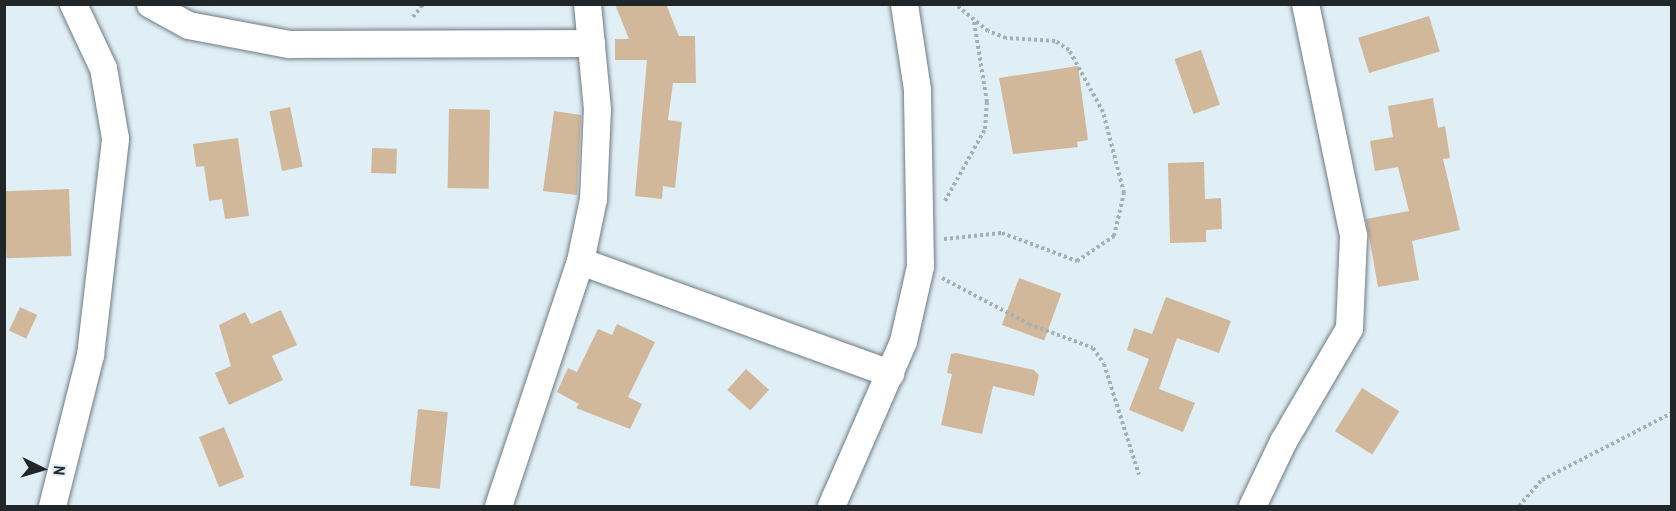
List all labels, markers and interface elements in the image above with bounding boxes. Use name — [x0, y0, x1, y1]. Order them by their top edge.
north arrow — [12, 439, 72, 499]
text: N — [49, 465, 71, 476]

